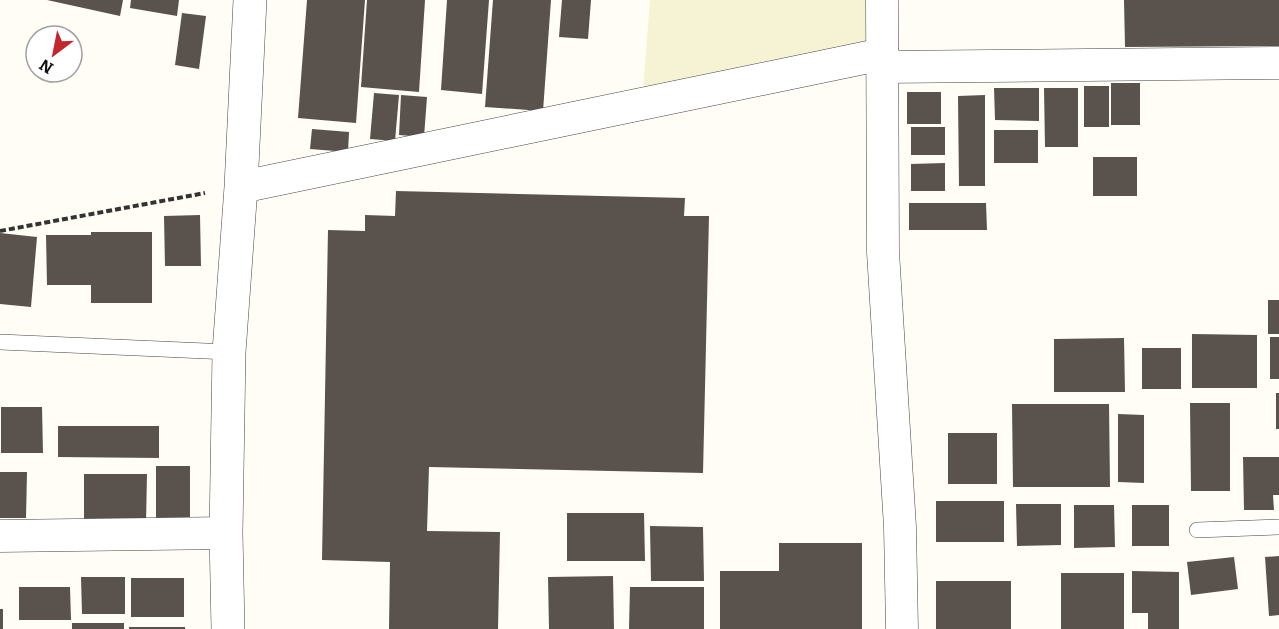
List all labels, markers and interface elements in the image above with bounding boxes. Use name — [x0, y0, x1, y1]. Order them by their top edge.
north arrow — [24, 24, 84, 84]
text: N — [36, 55, 57, 78]

